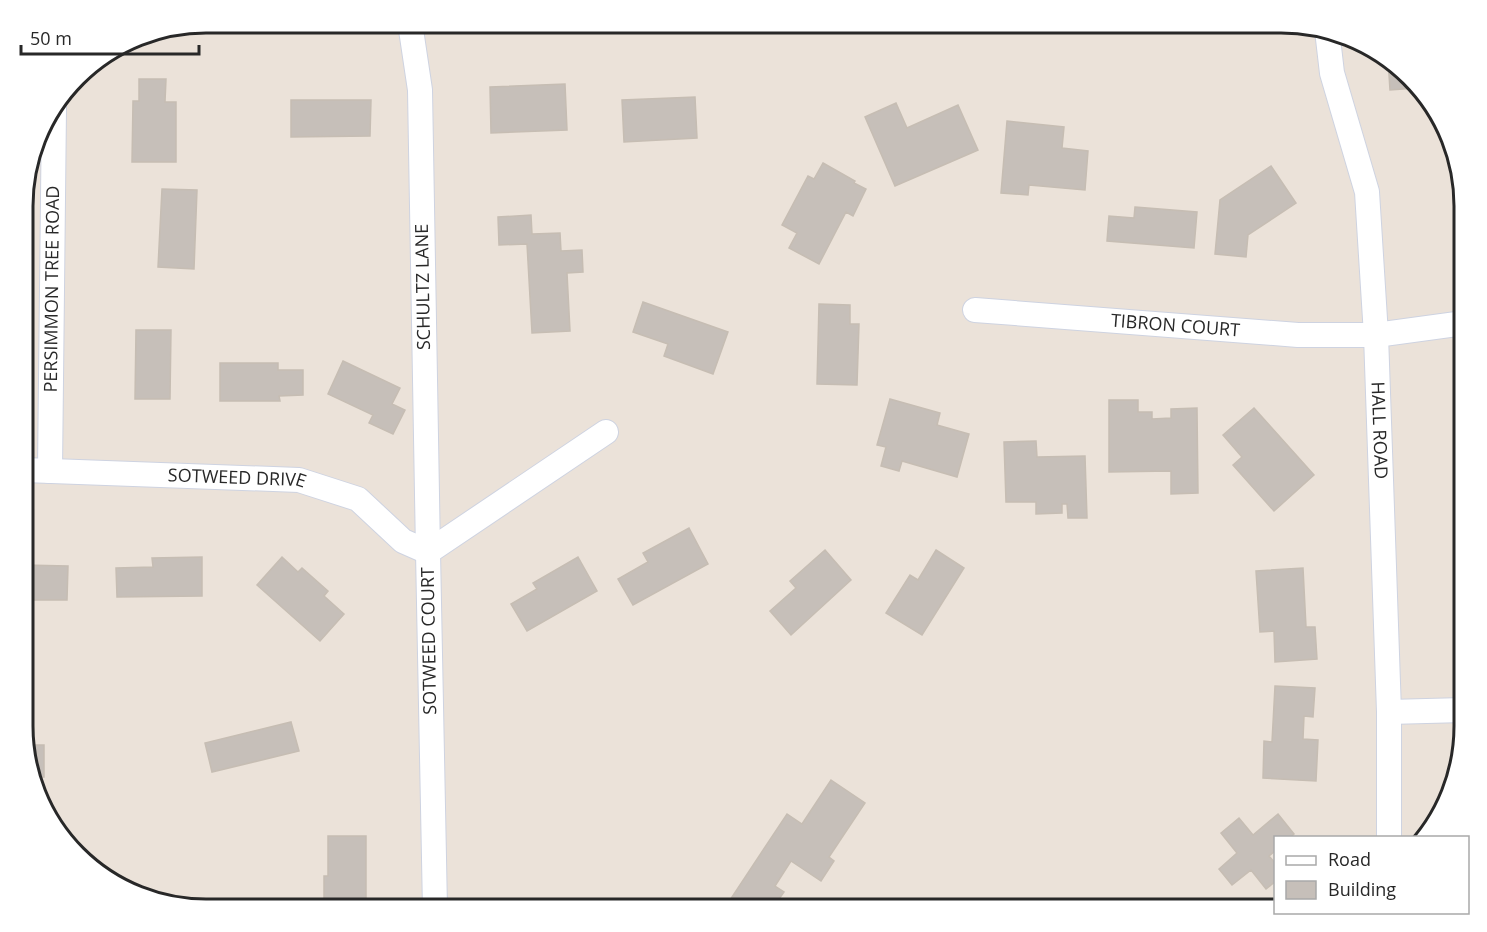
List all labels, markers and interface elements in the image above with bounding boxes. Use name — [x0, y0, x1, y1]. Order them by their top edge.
scale bar — [21, 18, 200, 56]
text: 50 m — [30, 26, 72, 50]
street label: PERSIMMON TREE ROAD — [38, 185, 64, 393]
street label: SCHULTZ LANE — [409, 224, 435, 350]
street label: TIBRON COURT — [1110, 308, 1241, 341]
street label: HALL ROAD — [1367, 381, 1394, 480]
street label: SOTWEED DRIVE — [167, 462, 310, 493]
street label: SOTWEED COURT — [415, 567, 441, 715]
legend — [1274, 836, 1469, 914]
text: Road — [1328, 847, 1371, 871]
text: Building — [1328, 877, 1396, 901]

